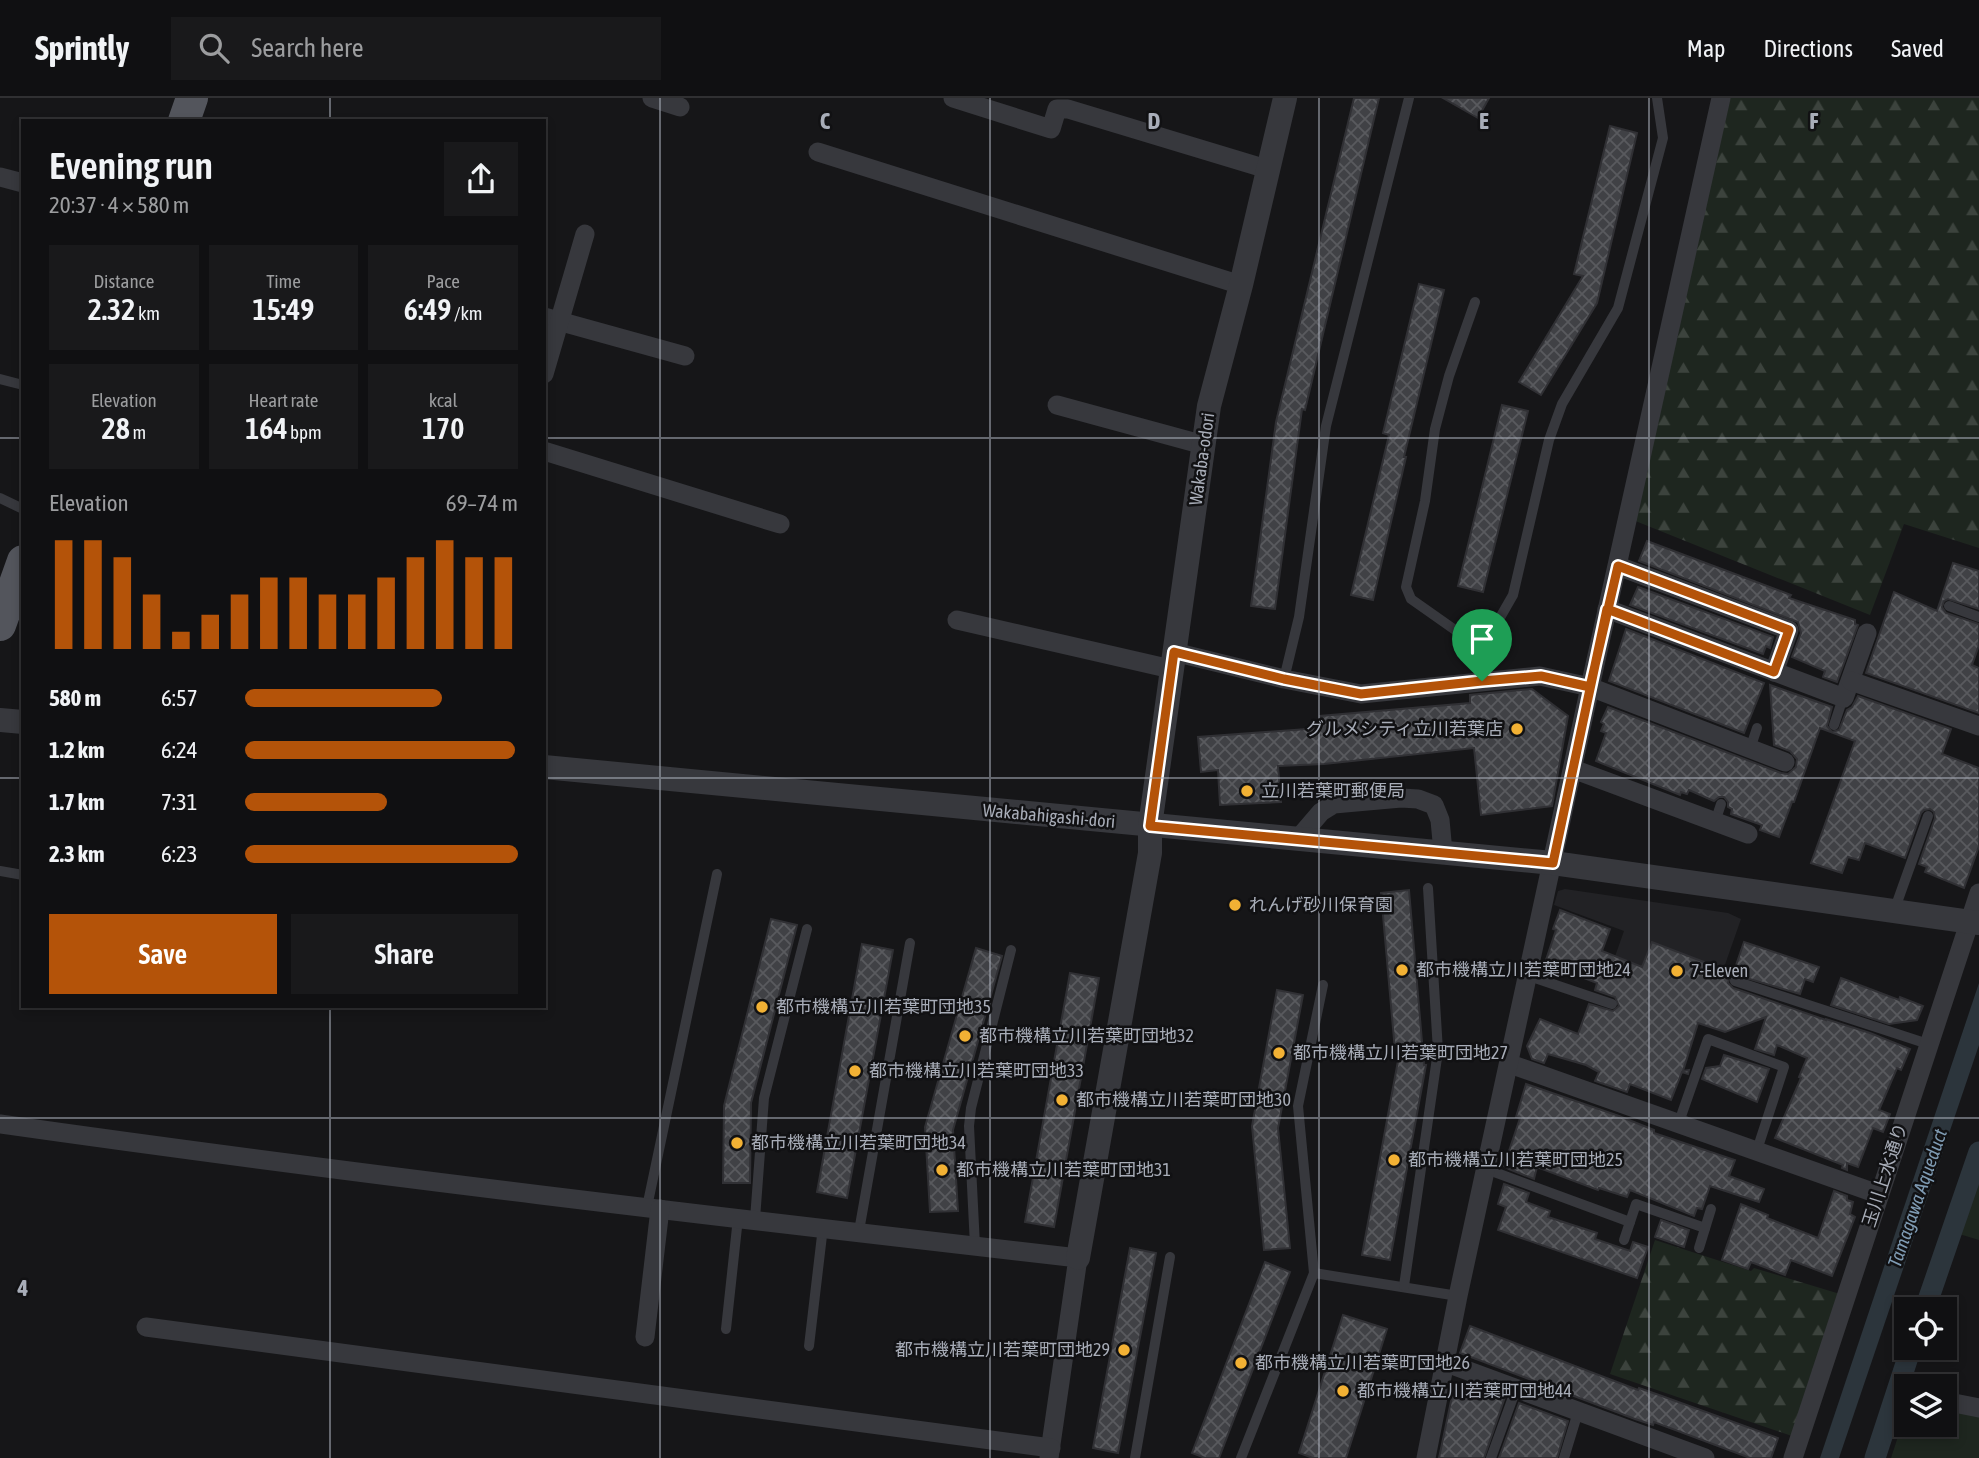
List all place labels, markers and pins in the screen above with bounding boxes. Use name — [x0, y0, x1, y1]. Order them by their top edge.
pin — [1452, 609, 1512, 681]
place label: グルメシティ立川若葉店 — [1306, 718, 1503, 739]
marker: グルメシティ立川若葉店 — [1509, 721, 1525, 737]
place label: 立川若葉町郵便局 — [1261, 780, 1405, 801]
marker: 立川若葉町郵便局 — [1239, 783, 1255, 799]
place label: れんげ砂川保育園 — [1249, 894, 1393, 915]
marker: れんげ砂川保育園 — [1227, 897, 1243, 913]
place label: 都市機構立川若葉町団地24 — [1416, 959, 1631, 980]
place label: 7-Eleven — [1691, 960, 1748, 981]
marker: 都市機構立川若葉町団地24 — [1394, 962, 1410, 978]
marker: 7-Eleven — [1669, 963, 1685, 979]
place label: 都市機構立川若葉町団地35 — [776, 996, 991, 1017]
marker: 都市機構立川若葉町団地35 — [754, 999, 770, 1015]
place label: 都市機構立川若葉町団地32 — [979, 1025, 1194, 1046]
marker: 都市機構立川若葉町団地32 — [957, 1028, 973, 1044]
place label: 都市機構立川若葉町団地27 — [1293, 1042, 1508, 1063]
marker: 都市機構立川若葉町団地27 — [1271, 1045, 1287, 1061]
place label: 都市機構立川若葉町団地33 — [869, 1060, 1084, 1081]
marker: 都市機構立川若葉町団地33 — [847, 1063, 863, 1079]
place label: 都市機構立川若葉町団地30 — [1076, 1089, 1291, 1110]
marker: 都市機構立川若葉町団地30 — [1054, 1092, 1070, 1108]
place label: 都市機構立川若葉町団地34 — [751, 1132, 966, 1153]
marker: 都市機構立川若葉町団地34 — [729, 1135, 745, 1151]
place label: 都市機構立川若葉町団地25 — [1408, 1149, 1623, 1170]
marker: 都市機構立川若葉町団地25 — [1386, 1152, 1402, 1168]
place label: 都市機構立川若葉町団地31 — [956, 1159, 1171, 1180]
marker: 都市機構立川若葉町団地31 — [934, 1162, 950, 1178]
place label: 都市機構立川若葉町団地29 — [895, 1339, 1110, 1360]
marker: 都市機構立川若葉町団地29 — [1116, 1342, 1132, 1358]
place label: 都市機構立川若葉町団地26 — [1255, 1352, 1470, 1373]
marker: 都市機構立川若葉町団地26 — [1233, 1355, 1249, 1371]
place label: 都市機構立川若葉町団地44 — [1357, 1380, 1572, 1401]
marker: 都市機構立川若葉町団地44 — [1335, 1383, 1351, 1399]

